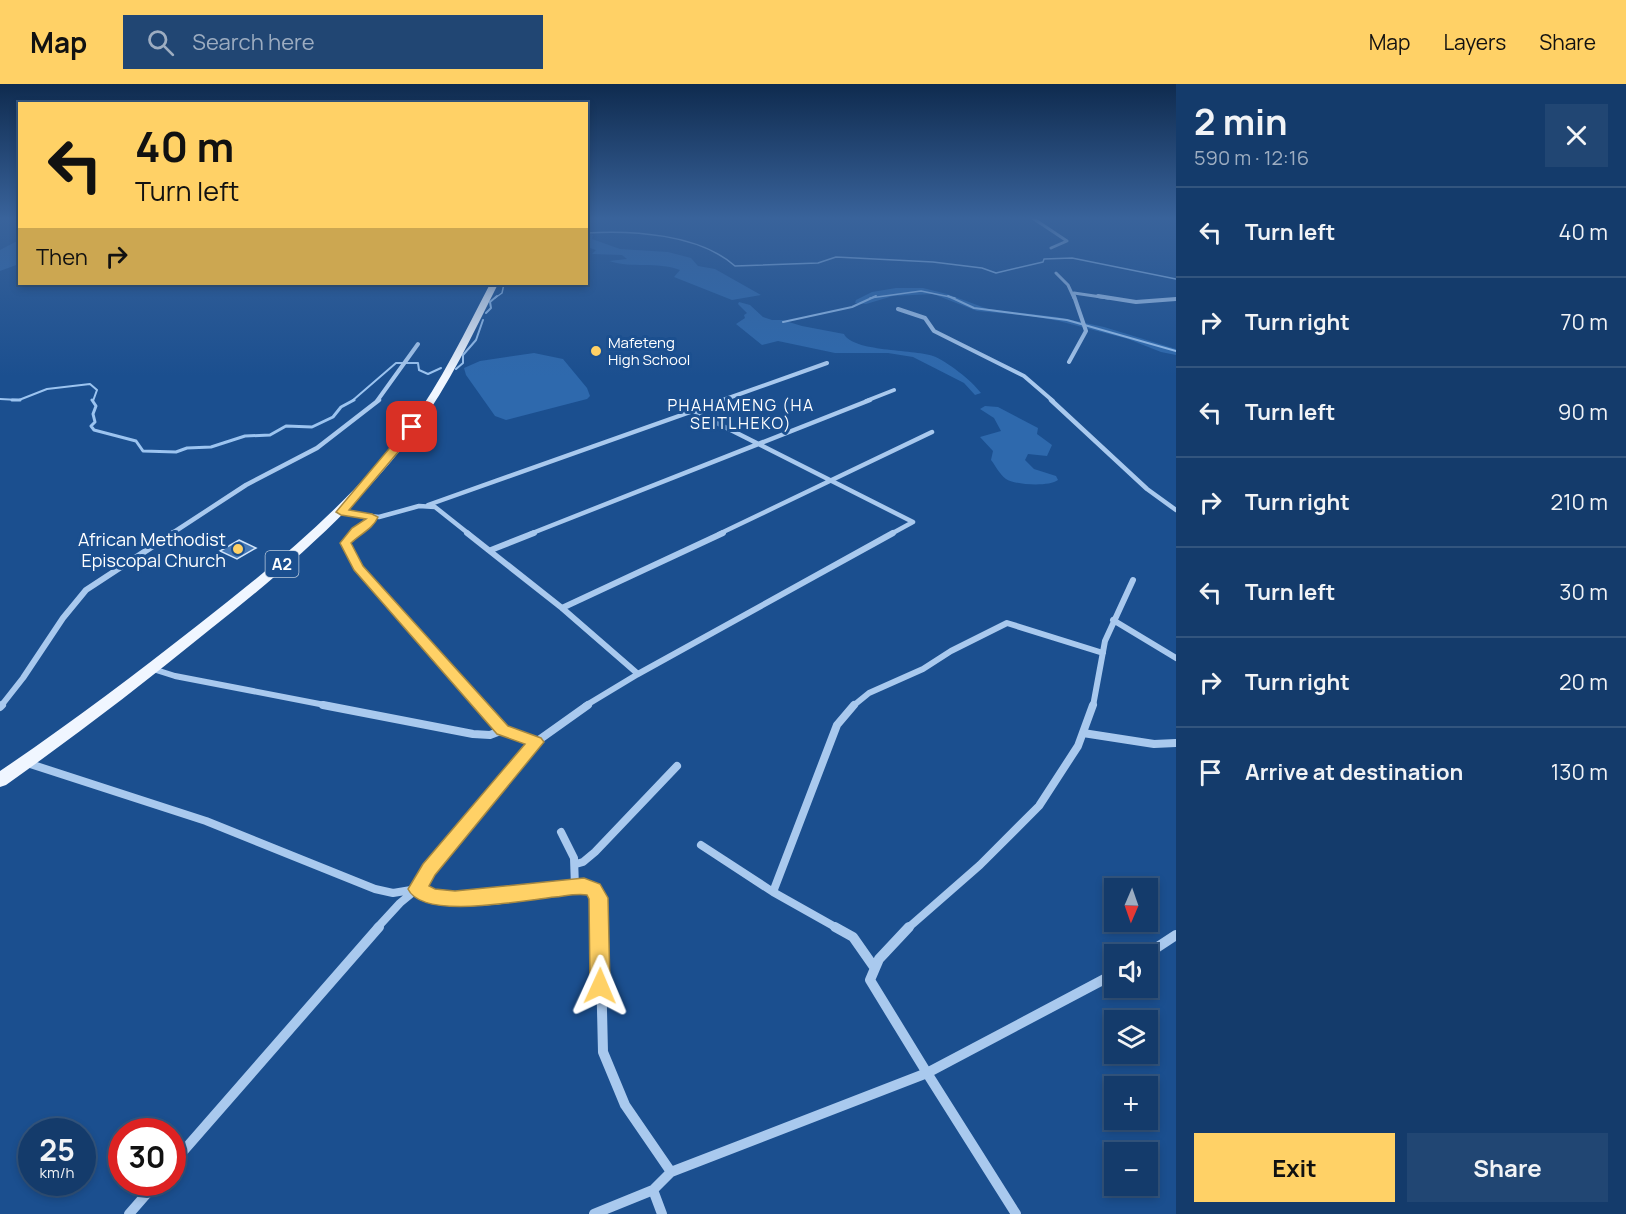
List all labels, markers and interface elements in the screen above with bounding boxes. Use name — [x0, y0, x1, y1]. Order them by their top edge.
search box — [123, 15, 543, 69]
text: Map — [30, 23, 87, 61]
icon: search — [144, 26, 177, 59]
text: Search here — [192, 27, 315, 57]
text: Map — [1369, 28, 1410, 56]
text: Layers — [1443, 28, 1506, 56]
text: Share — [1539, 28, 1596, 56]
text: 2 min — [1194, 97, 1288, 146]
button: close — [1545, 104, 1608, 167]
text: 40 m — [135, 117, 234, 175]
icon: left — [36, 126, 114, 204]
text: 590 m · 12:16 — [1194, 144, 1309, 171]
text: Turn left — [135, 172, 239, 209]
icon: left — [1194, 216, 1227, 249]
text: Turn left — [1245, 217, 1335, 247]
text: 40 m — [1559, 217, 1608, 247]
icon: right — [100, 240, 133, 273]
text: Then — [36, 242, 88, 272]
icon: right — [1194, 306, 1227, 339]
text: Turn right — [1245, 307, 1350, 337]
text: 70 m — [1560, 307, 1608, 337]
place label: Mafeteng High School — [608, 332, 690, 370]
marker: Mafeteng High School — [589, 344, 603, 358]
district label: PHAHAMENG (HA SEITLHEKO) — [667, 394, 815, 434]
icon: left — [1194, 396, 1227, 429]
text: Turn left — [1245, 397, 1335, 427]
text: 90 m — [1558, 397, 1608, 427]
pin — [386, 401, 437, 452]
icon: arrive — [395, 410, 428, 443]
icon: right — [1194, 486, 1227, 519]
text: Turn right — [1245, 487, 1350, 517]
text: 210 m — [1550, 487, 1608, 517]
place label: African Methodist Episcopal Church — [78, 527, 226, 572]
marker: African Methodist Episcopal Church — [231, 542, 245, 556]
road number: A2 — [266, 551, 298, 577]
icon: left — [1194, 576, 1227, 609]
text: Turn left — [1245, 577, 1335, 607]
text: 30 m — [1559, 577, 1608, 607]
icon: right — [1194, 666, 1227, 699]
text: Turn right — [1245, 667, 1350, 697]
text: 20 m — [1559, 667, 1608, 697]
icon: arrive — [1194, 756, 1227, 789]
text: Arrive at destination — [1245, 757, 1463, 787]
text: 130 m — [1551, 757, 1608, 787]
north arrow — [1104, 878, 1158, 932]
map controls — [1104, 878, 1158, 1196]
button: sound — [1104, 944, 1158, 998]
position arrow — [568, 954, 632, 1018]
button: layers — [1104, 1010, 1158, 1064]
button: + — [1104, 1076, 1158, 1130]
speed limit sign: 30 — [108, 1118, 186, 1196]
text: 25 — [39, 1129, 75, 1170]
button: Exit — [1194, 1133, 1395, 1202]
button: Share — [1407, 1133, 1608, 1202]
button: − — [1104, 1142, 1158, 1196]
text: km/h — [40, 1162, 74, 1183]

